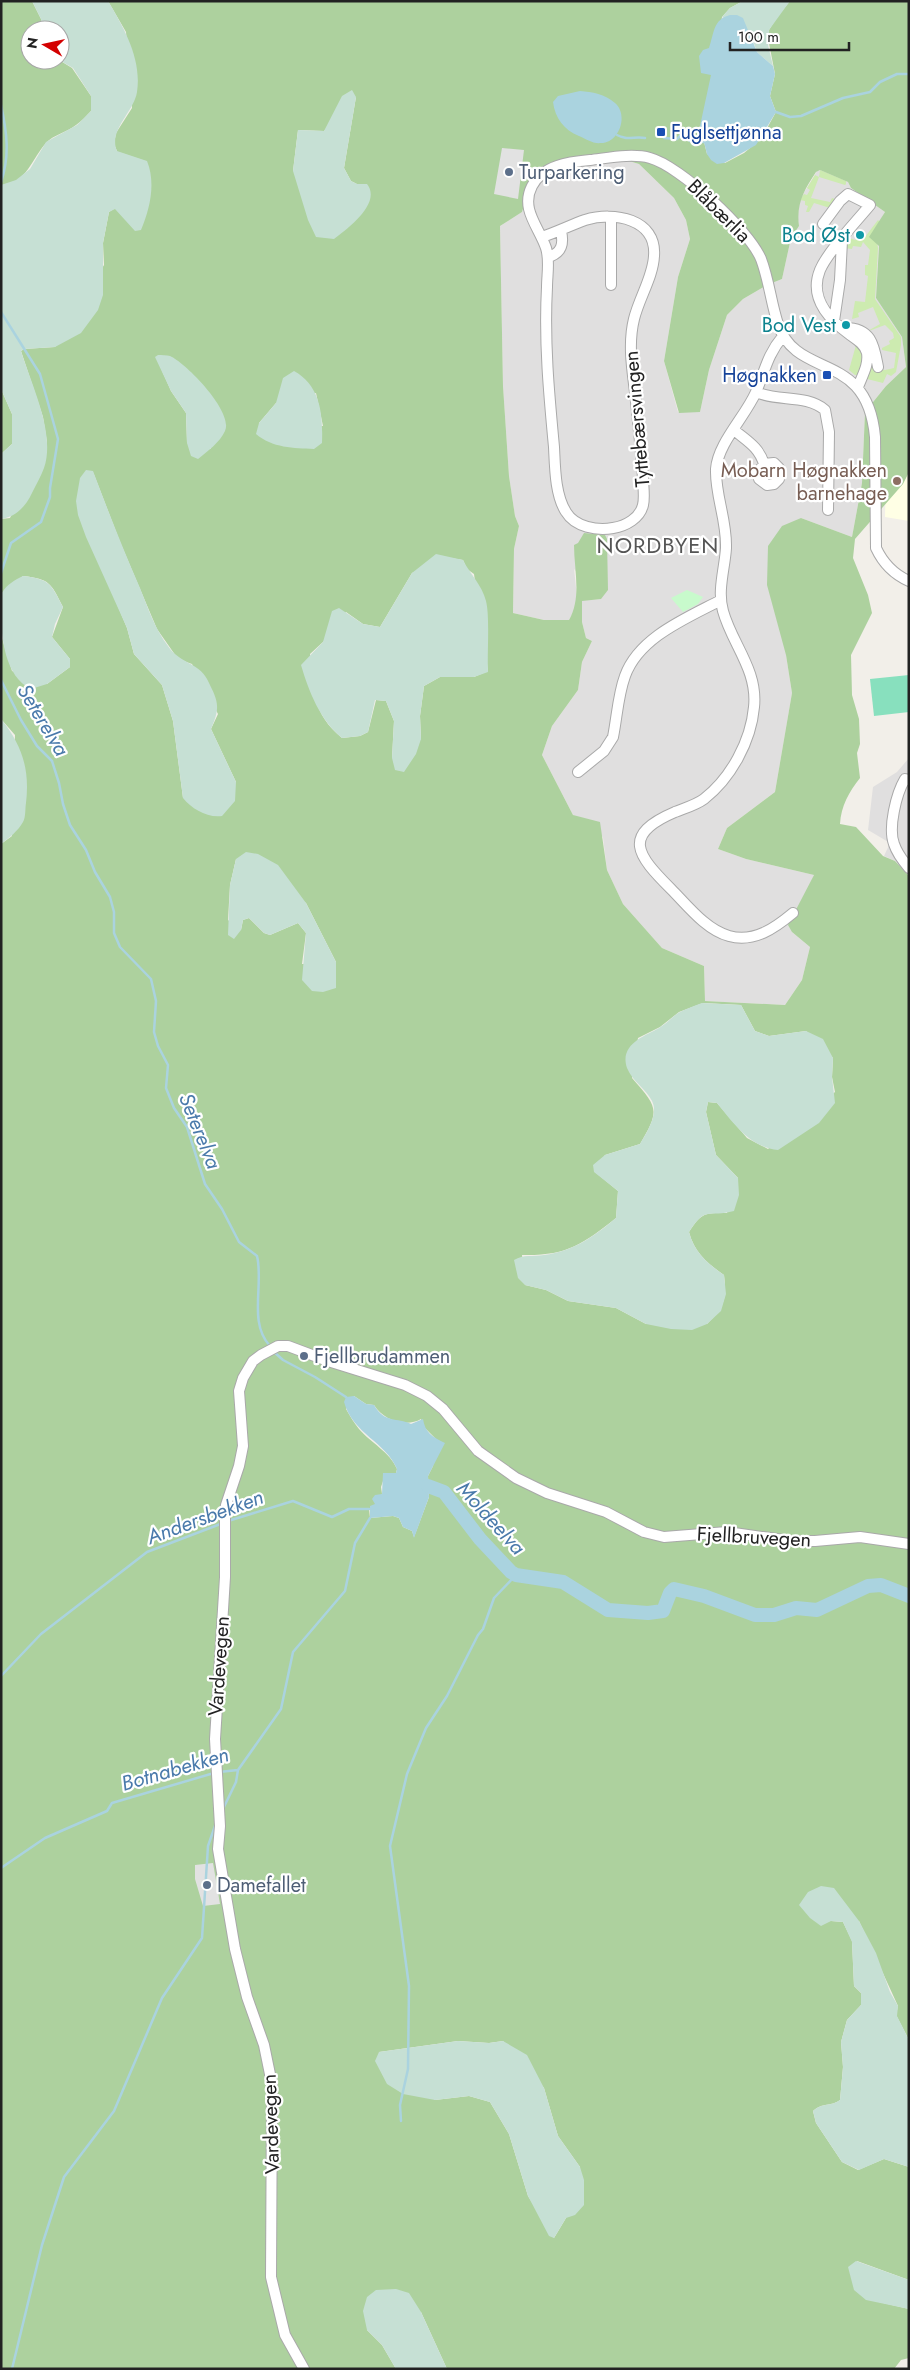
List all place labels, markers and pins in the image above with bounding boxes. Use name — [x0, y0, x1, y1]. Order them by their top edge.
place label: Fuglsettjønna — [671, 118, 782, 147]
marker: Fuglsettjønna — [655, 126, 667, 138]
place label: Turparkering — [519, 158, 625, 187]
marker: Turparkering — [503, 166, 515, 178]
place label: Bod Øst — [782, 221, 850, 250]
marker: Bod Øst — [854, 229, 866, 241]
place label: Bod Vest — [762, 311, 836, 340]
marker: Bod Vest — [840, 319, 852, 331]
place label: Høgnakken — [722, 361, 817, 390]
marker: Høgnakken — [821, 369, 833, 381]
place label: Mobarn Høgnakken barnehage — [721, 456, 887, 508]
marker: Mobarn Høgnakken barnehage — [891, 475, 903, 487]
place label: Fjellbrudammen — [314, 1342, 450, 1371]
marker: Fjellbrudammen — [298, 1350, 310, 1362]
place label: Damefallet — [217, 1871, 306, 1900]
marker: Damefallet — [201, 1879, 213, 1891]

